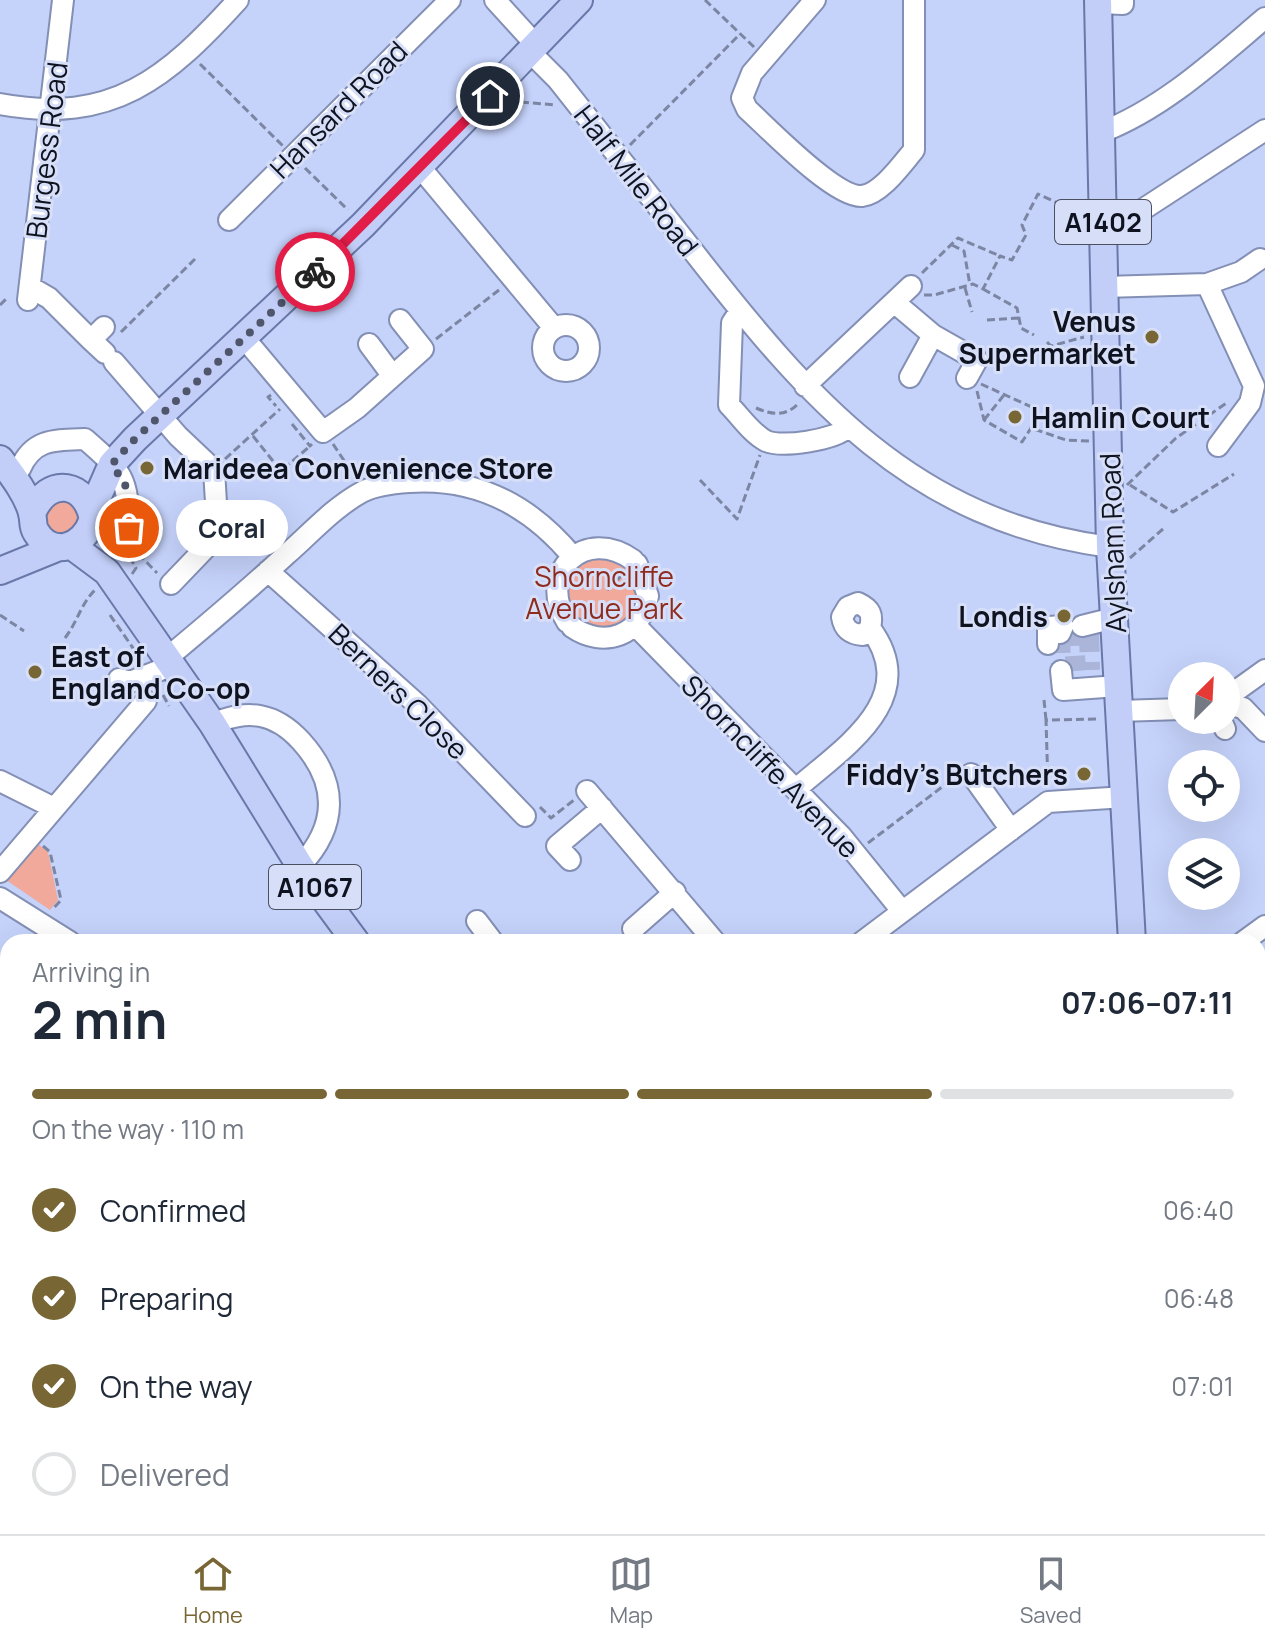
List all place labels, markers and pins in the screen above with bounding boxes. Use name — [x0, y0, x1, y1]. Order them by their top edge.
pin — [456, 62, 524, 130]
place label: Venus Supermarket — [959, 302, 1136, 372]
marker: Venus Supermarket — [1143, 328, 1161, 346]
place label: Hamlin Court — [1031, 398, 1210, 436]
marker: Hamlin Court — [1006, 408, 1024, 426]
place label: Marideea Convenience Store — [163, 449, 553, 487]
marker: Marideea Convenience Store — [138, 459, 156, 477]
pin — [95, 494, 163, 562]
callout: Coral — [177, 500, 289, 556]
place label: Londis — [958, 597, 1048, 635]
marker: Londis — [1055, 607, 1073, 625]
place label: East of England Co-op — [51, 637, 251, 707]
marker: East of England Co-op — [26, 663, 44, 681]
place label: Fiddy's Butchers — [846, 755, 1068, 793]
marker: Fiddy's Butchers — [1075, 765, 1093, 783]

